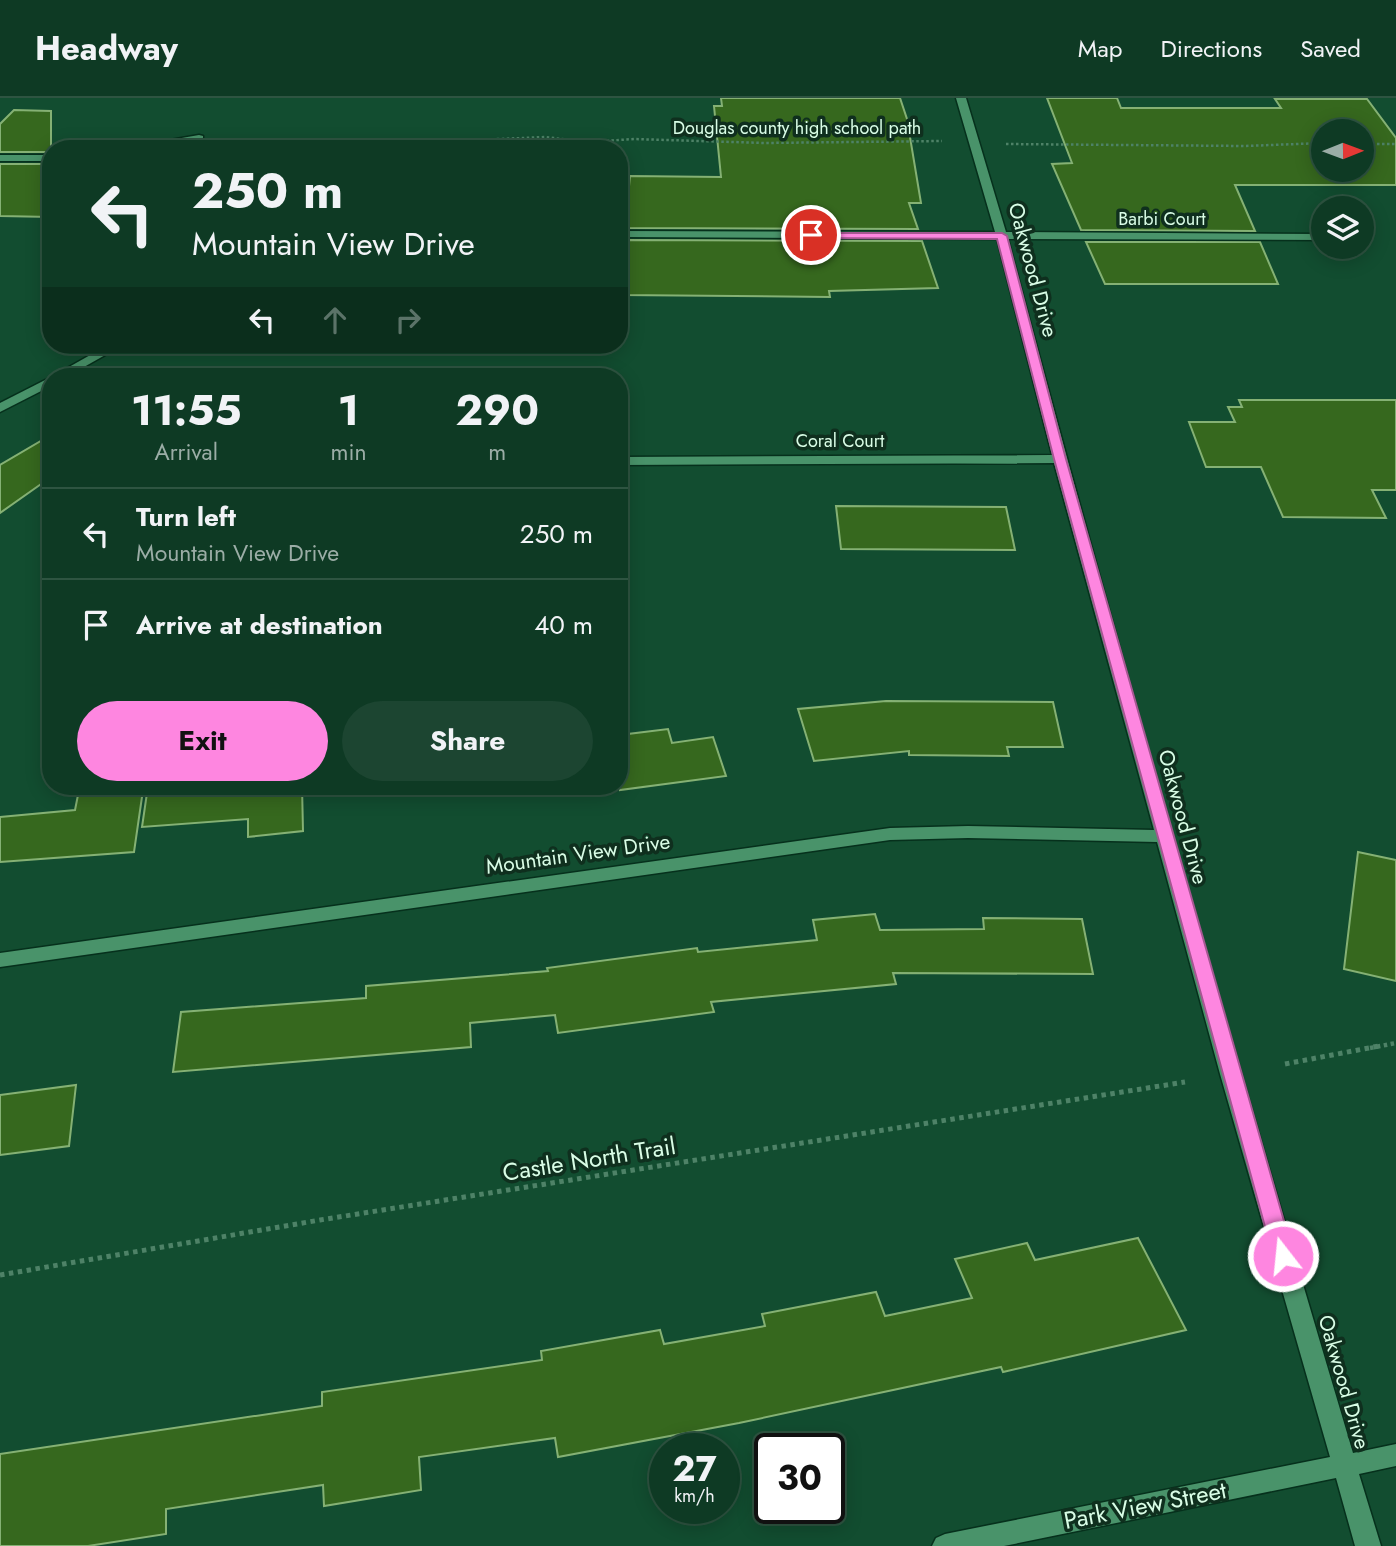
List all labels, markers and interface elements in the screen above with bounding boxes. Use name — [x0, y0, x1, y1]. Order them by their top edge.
text: Headway — [35, 25, 178, 72]
text: Map — [1078, 31, 1123, 66]
text: Directions — [1161, 31, 1262, 66]
text: Saved — [1300, 31, 1361, 66]
street label: Douglas county high school path — [673, 115, 921, 141]
north arrow — [1311, 119, 1374, 182]
map controls — [1311, 119, 1374, 259]
text: 250 m — [192, 156, 343, 226]
icon: left — [77, 168, 168, 259]
button: layers — [1311, 196, 1374, 259]
street label: Oakwood Drive — [1001, 199, 1065, 341]
pin — [781, 205, 841, 265]
street label: Barbi Court — [1118, 206, 1206, 232]
icon: arrive — [792, 216, 830, 254]
text: Mountain View Drive — [192, 221, 475, 267]
icon: left — [243, 301, 281, 339]
icon: ahead — [316, 301, 354, 339]
icon: right — [389, 301, 427, 339]
text: 11:55 — [131, 380, 241, 441]
text: 1 — [338, 380, 359, 441]
text: 290 — [456, 380, 539, 441]
street label: Coral Court — [796, 428, 885, 454]
text: Arrival — [155, 435, 218, 469]
text: min — [331, 435, 367, 469]
text: m — [488, 435, 506, 469]
text: Turn left — [136, 498, 236, 536]
icon: left — [77, 515, 115, 553]
text: 250 m — [520, 515, 593, 553]
text: Mountain View Drive — [136, 536, 339, 570]
icon: arrive — [77, 606, 115, 644]
text: Arrive at destination — [136, 606, 383, 644]
text: 40 m — [534, 606, 593, 644]
button: Exit — [77, 701, 328, 781]
button: Share — [342, 701, 593, 781]
street label: Oakwood Drive — [1151, 746, 1215, 888]
street label: Mountain View Drive — [484, 826, 672, 882]
street label: Castle North Trail — [500, 1128, 678, 1190]
position arrow — [1246, 1219, 1320, 1293]
street label: Oakwood Drive — [1311, 1311, 1378, 1453]
speed limit sign: 30 — [754, 1433, 845, 1524]
text: 27 — [672, 1444, 717, 1494]
street label: Park View Street — [1061, 1472, 1229, 1538]
text: km/h — [674, 1483, 715, 1509]

